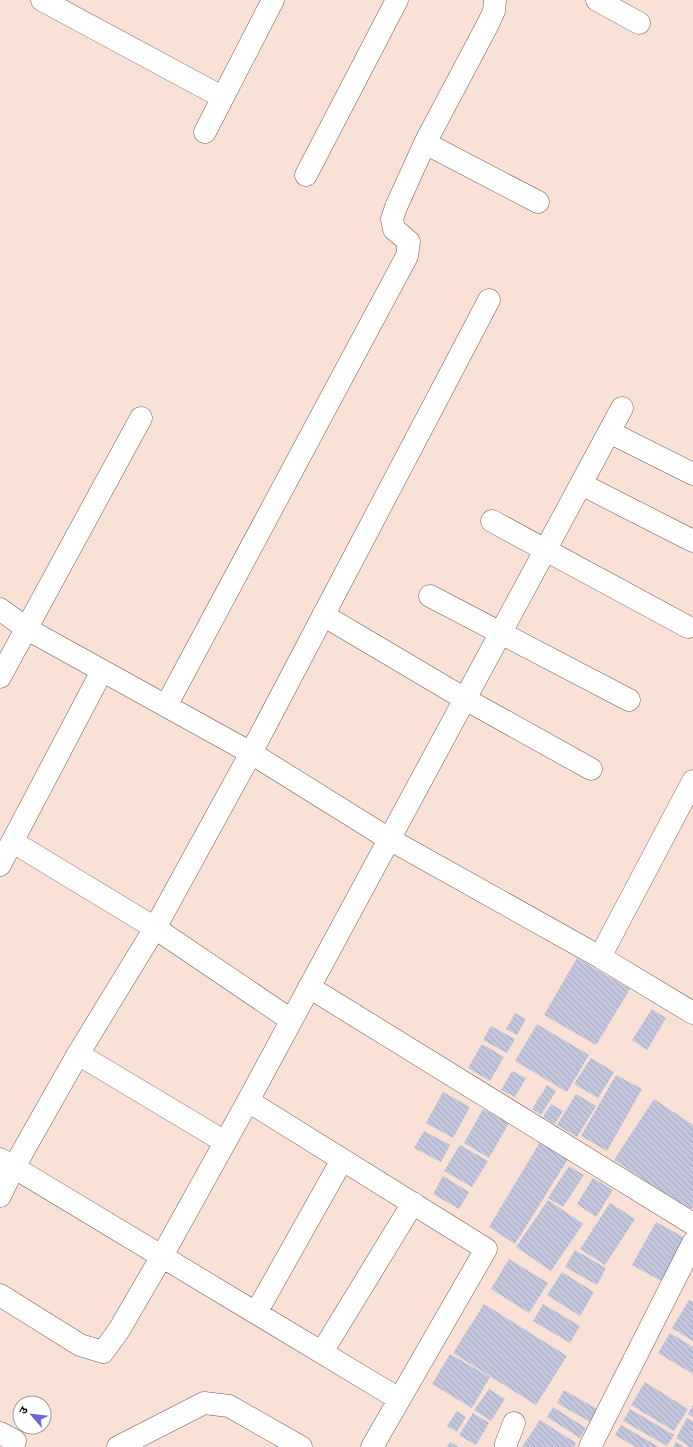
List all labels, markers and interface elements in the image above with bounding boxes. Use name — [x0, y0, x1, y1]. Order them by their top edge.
north arrow — [12, 1395, 52, 1435]
text: उ — [16, 1404, 30, 1416]

